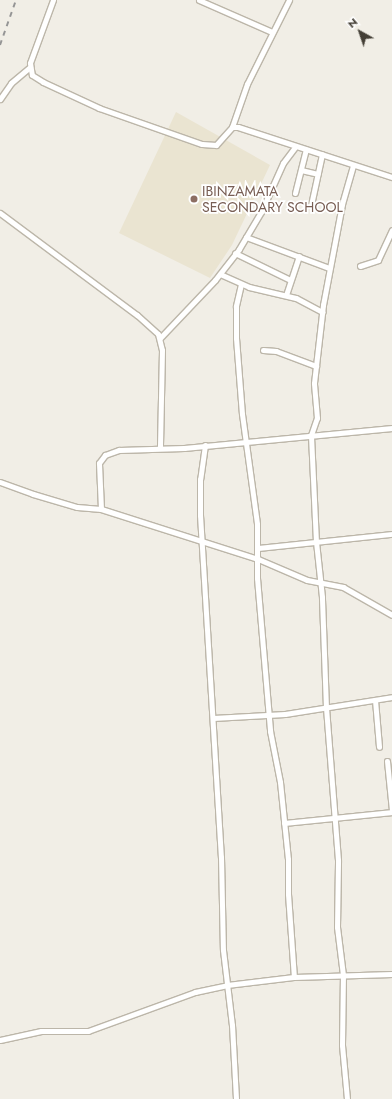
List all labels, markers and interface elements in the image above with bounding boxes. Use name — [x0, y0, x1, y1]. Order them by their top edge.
north arrow — [340, 12, 380, 52]
text: N — [344, 14, 361, 32]
place label: IBINZAMATA SECONDARY SCHOOL — [202, 183, 343, 216]
marker: IBINZAMATA SECONDARY SCHOOL — [189, 194, 199, 204]

